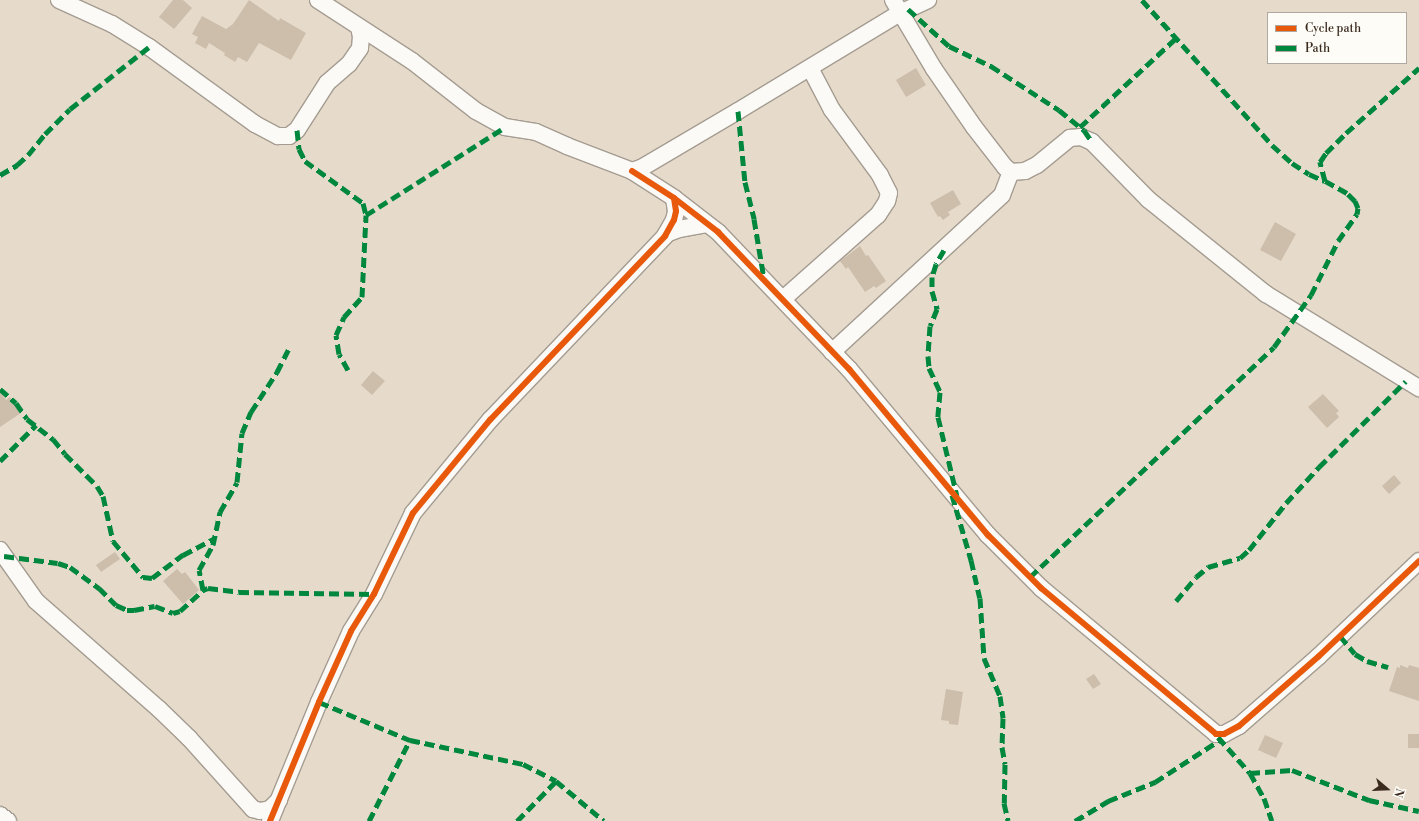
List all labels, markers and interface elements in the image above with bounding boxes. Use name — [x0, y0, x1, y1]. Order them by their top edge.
legend — [1267, 12, 1407, 64]
text: Cycle path — [1305, 21, 1361, 36]
text: Path — [1305, 41, 1330, 56]
north arrow — [1367, 769, 1407, 809]
text: N — [1390, 787, 1406, 799]

